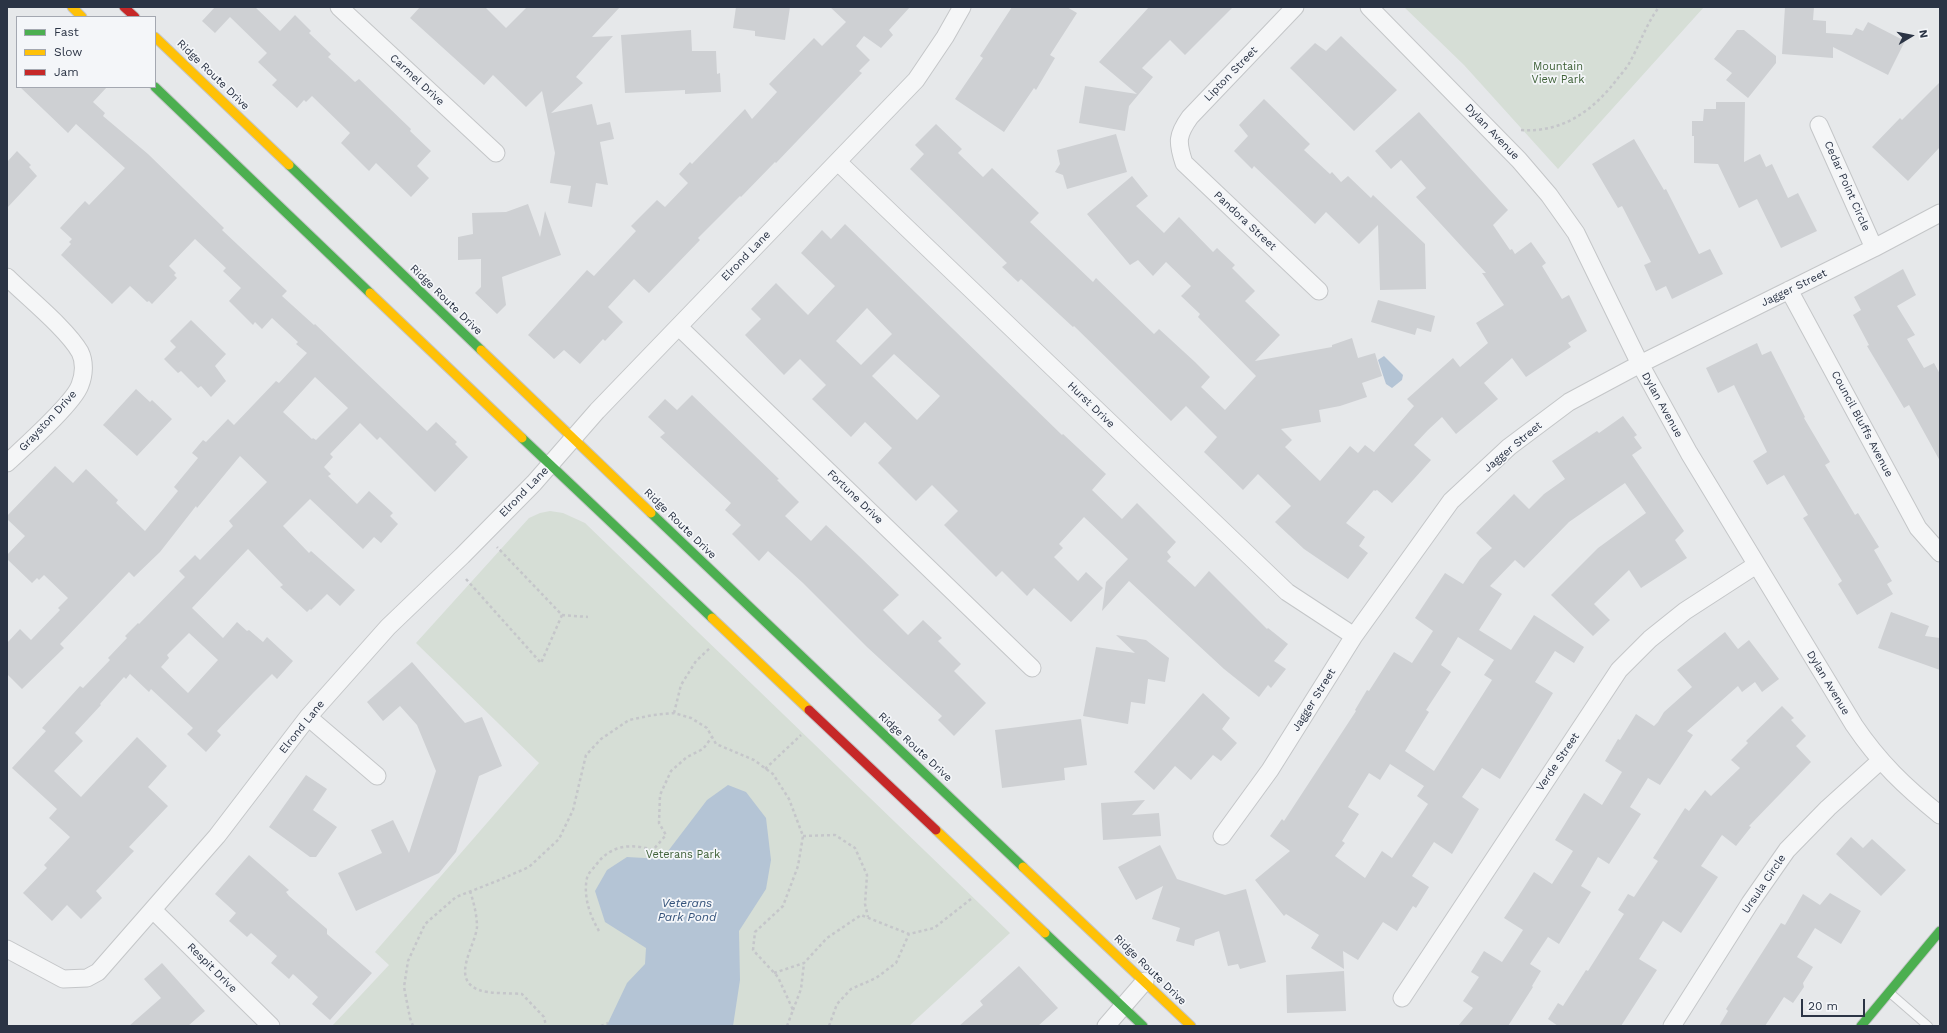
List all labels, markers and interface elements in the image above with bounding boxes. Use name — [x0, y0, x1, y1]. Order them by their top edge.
legend — [16, 16, 156, 88]
north arrow — [1891, 16, 1931, 56]
text: Fast — [54, 25, 79, 39]
text: N — [1916, 29, 1930, 39]
street label: Ridge Route Drive — [174, 37, 252, 113]
street label: Lipton Street — [1202, 44, 1260, 104]
text: Slow — [54, 45, 82, 59]
street label: Carmel Drive — [387, 51, 447, 109]
park label: Mountain View Park — [1532, 60, 1584, 86]
text: Jam — [54, 65, 79, 79]
street label: Dylan Avenue — [1462, 101, 1522, 163]
street label: Cedar Point Circle — [1821, 139, 1873, 233]
street label: Pandora Street — [1211, 189, 1279, 253]
street label: Elrond Lane — [719, 228, 773, 284]
street label: Ridge Route Drive — [407, 262, 485, 338]
street label: Jagger Street — [1759, 266, 1829, 310]
street label: Council Bluffs Avenue — [1828, 369, 1896, 479]
street label: Dylan Avenue — [1639, 370, 1685, 440]
street label: Hurst Drive — [1065, 379, 1117, 431]
street label: Grayston Drive — [16, 388, 80, 454]
street label: Jagger Street — [1481, 419, 1545, 475]
street label: Elrond Lane — [497, 464, 551, 520]
street label: Fortune Drive — [824, 467, 886, 527]
street label: Ridge Route Drive — [641, 486, 719, 562]
street label: Dylan Avenue — [1804, 648, 1852, 718]
street label: Jagger Street — [1289, 666, 1339, 734]
street label: Elrond Lane — [277, 698, 327, 756]
street label: Ridge Route Drive — [876, 710, 954, 784]
street label: Verde Street — [1534, 730, 1582, 794]
park label: Veterans Park — [646, 848, 720, 862]
street label: Ursula Circle — [1739, 852, 1789, 916]
water label: Veterans Park Pond — [658, 896, 716, 924]
street label: Ridge Route Drive — [1111, 932, 1189, 1008]
street label: Respit Drive — [184, 940, 240, 996]
scale bar — [1803, 991, 1867, 1017]
text: 20 m — [1808, 999, 1838, 1013]

